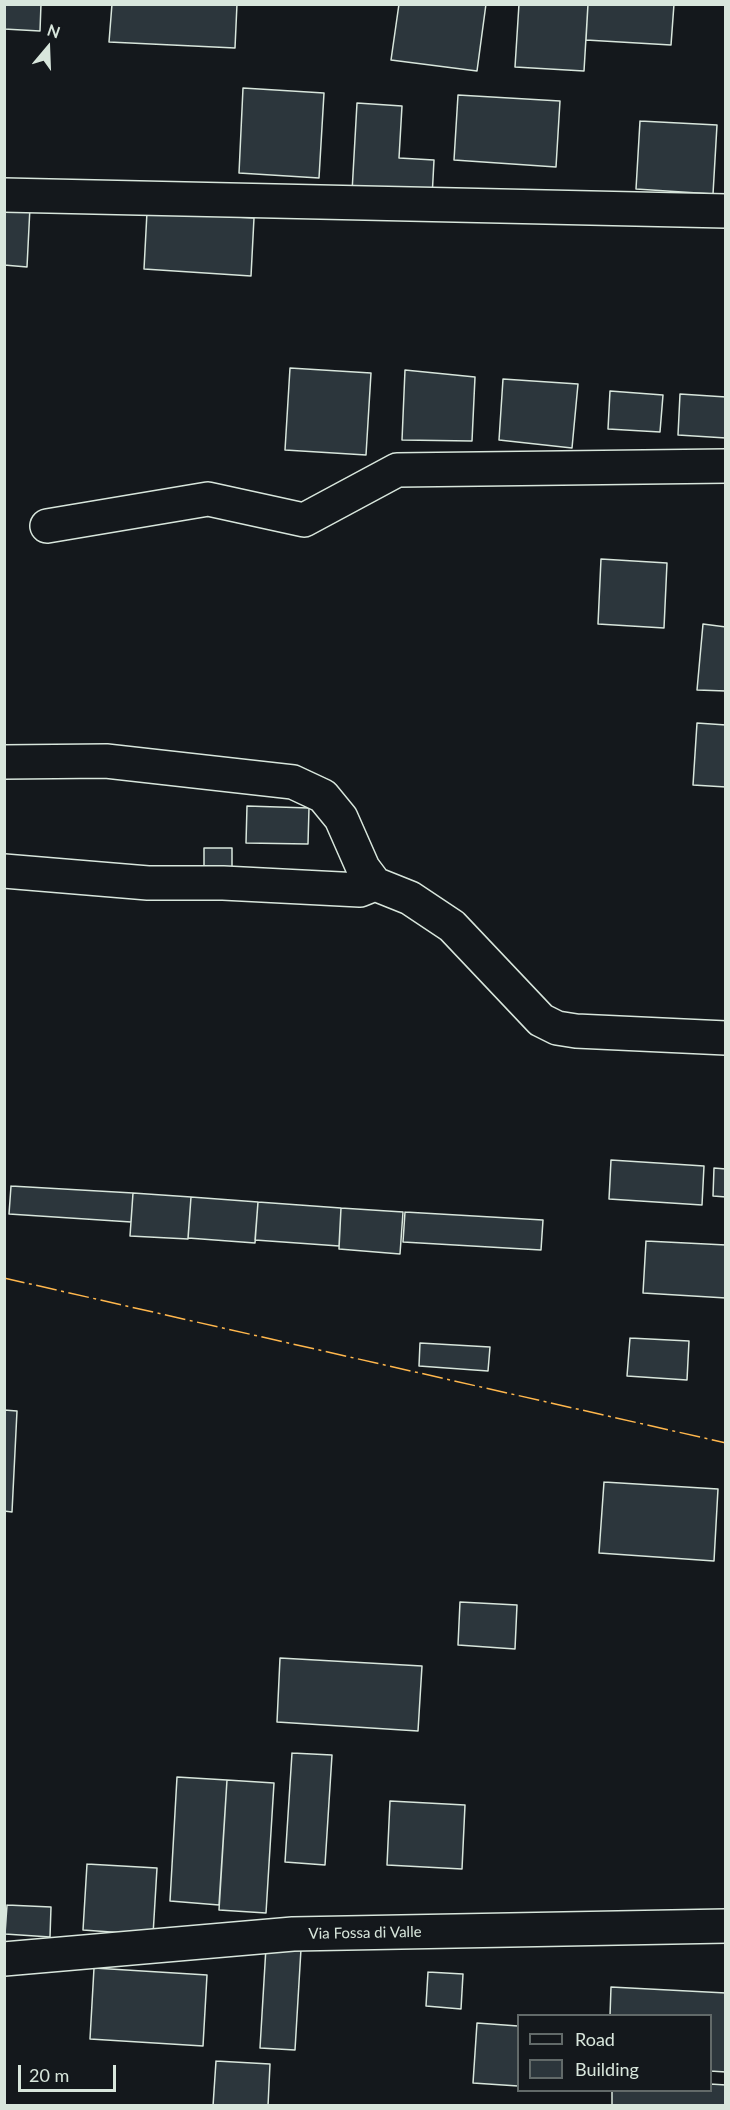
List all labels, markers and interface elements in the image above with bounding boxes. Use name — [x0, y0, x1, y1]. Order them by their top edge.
north arrow — [18, 18, 78, 78]
text: N — [45, 20, 63, 41]
street label: Via Fossa di Valle — [308, 1923, 422, 1943]
legend — [517, 2014, 712, 2092]
text: Road — [575, 2028, 615, 2050]
scale bar — [21, 2053, 118, 2091]
text: Building — [575, 2058, 639, 2080]
text: 20 m — [29, 2064, 69, 2086]

